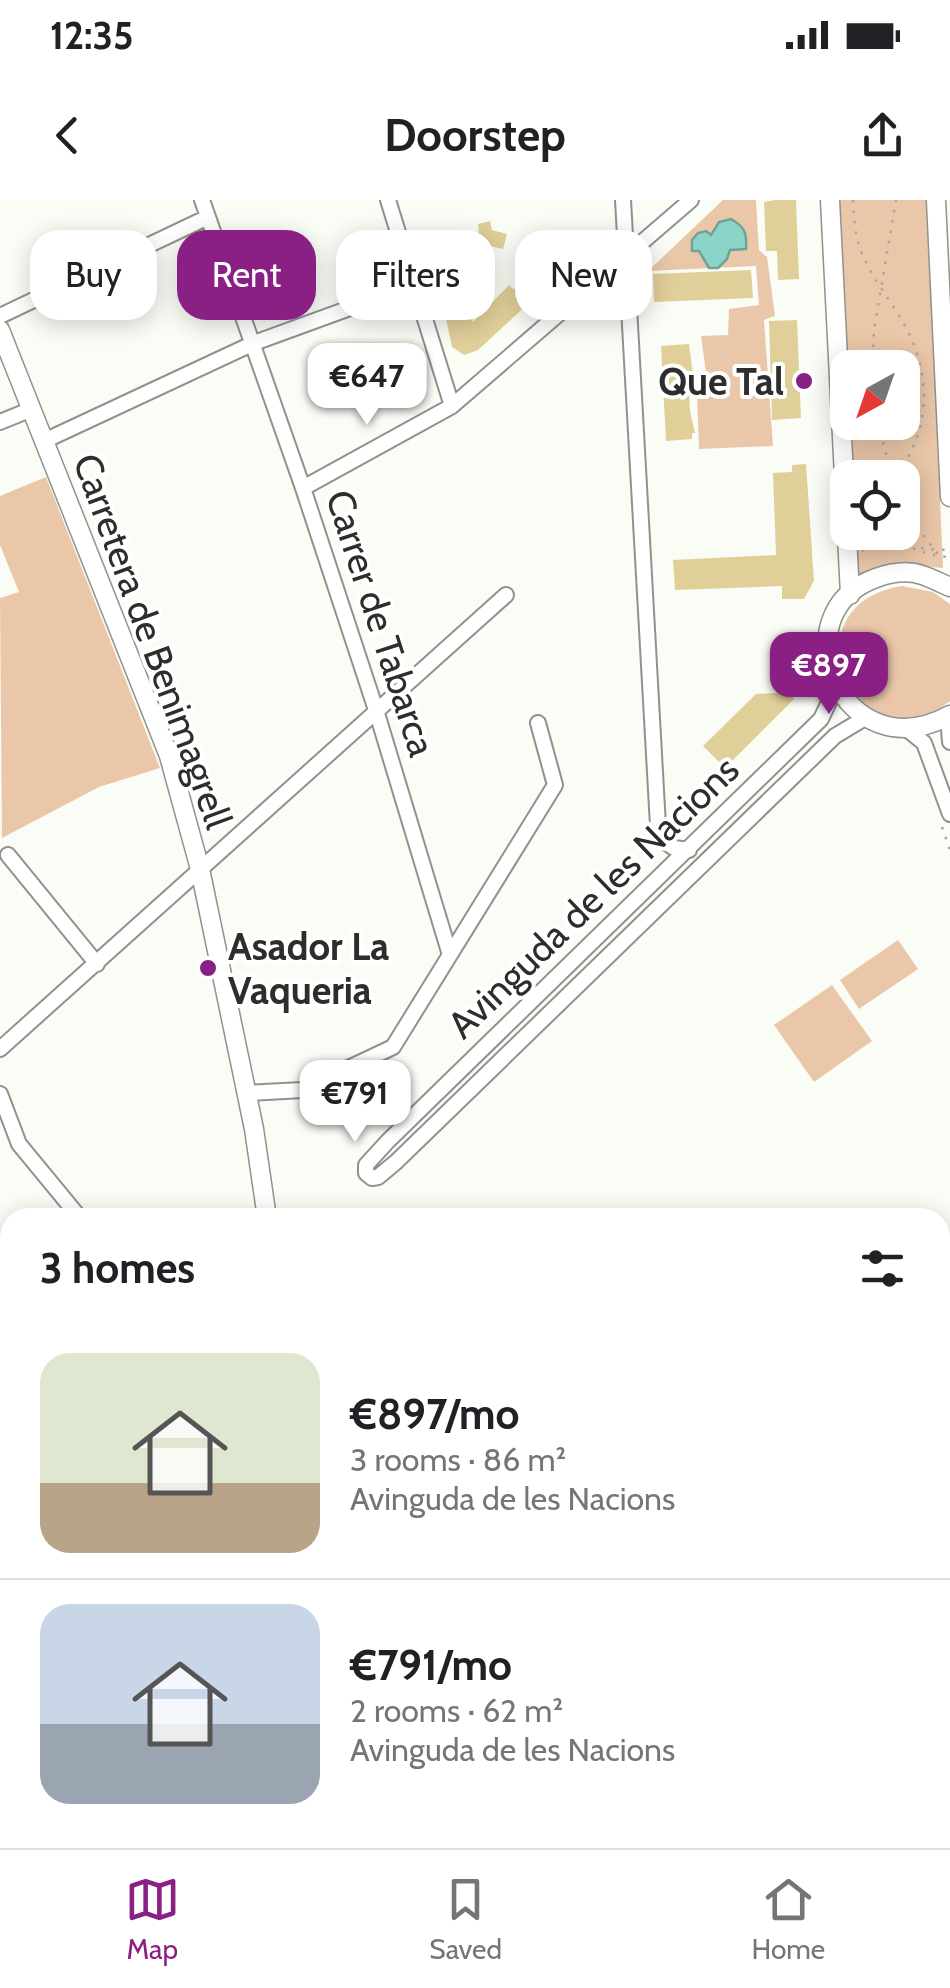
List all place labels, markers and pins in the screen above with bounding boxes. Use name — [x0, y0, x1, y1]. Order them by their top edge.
pin: €647 — [308, 343, 426, 428]
place label: Que Tal — [658, 358, 784, 405]
marker: Que Tal — [793, 370, 815, 392]
pin: €897 — [770, 632, 888, 717]
place label: Asador La Vaqueria — [228, 923, 389, 1014]
marker: Asador La Vaqueria — [197, 957, 219, 979]
pin: €791 — [296, 1060, 414, 1145]

